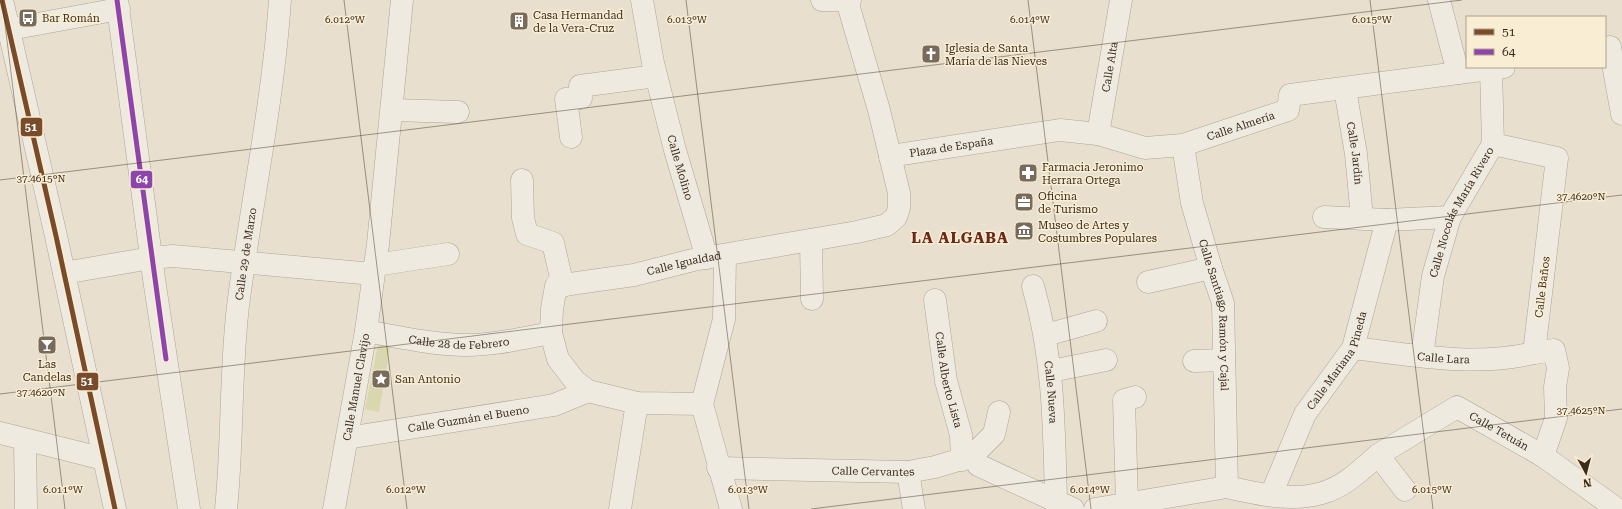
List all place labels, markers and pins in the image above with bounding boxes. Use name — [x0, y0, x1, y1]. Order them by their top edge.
bus stop icon: Bar Román — [17, 7, 39, 29]
place label: Casa Hermandad de la Vera-Cruz — [533, 9, 623, 35]
building icon: Casa Hermandad de la Vera-Cruz — [508, 10, 530, 32]
place label: Bar Román — [42, 12, 100, 25]
place label: Iglesia de Santa María de las Nieves — [945, 42, 1047, 68]
church icon: Iglesia de Santa María de las Nieves — [920, 43, 942, 65]
place label: Farmacia Jeronimo Herrara Ortega — [1042, 161, 1144, 187]
pharmacy icon: Farmacia Jeronimo Herrara Ortega — [1017, 162, 1039, 184]
place label: Oficina de Turismo — [1038, 190, 1098, 216]
office icon: Oficina de Turismo — [1013, 191, 1035, 213]
place label: Museo de Artes y Costumbres Populares — [1038, 219, 1157, 245]
museum icon: Museo de Artes y Costumbres Populares — [1013, 220, 1035, 242]
bar icon: Las Candelas — [36, 334, 58, 356]
place label: Las Candelas — [23, 358, 71, 384]
place icon: San Antonio — [370, 368, 392, 390]
place label: San Antonio — [395, 373, 461, 386]

